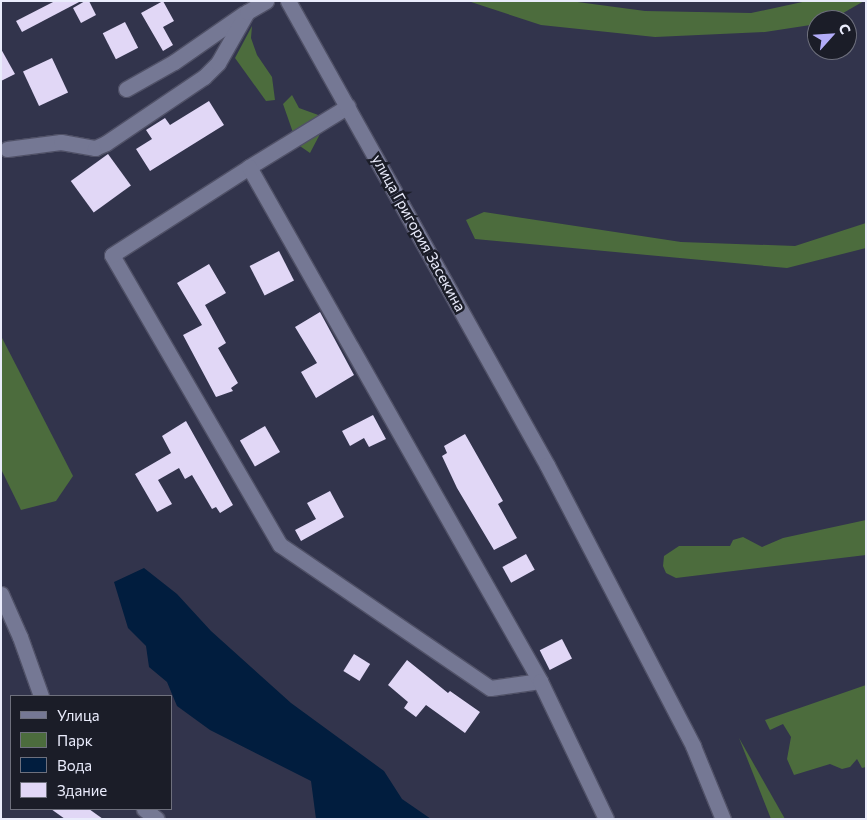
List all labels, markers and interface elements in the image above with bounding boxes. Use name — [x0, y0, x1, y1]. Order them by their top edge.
north arrow — [807, 10, 857, 60]
text: С — [835, 21, 855, 37]
street label: улица Григория Засекина — [368, 151, 470, 315]
legend — [10, 695, 172, 810]
text: Улица — [57, 706, 99, 724]
text: Парк — [57, 731, 93, 749]
text: Вода — [57, 756, 92, 774]
text: Здание — [57, 781, 107, 799]

